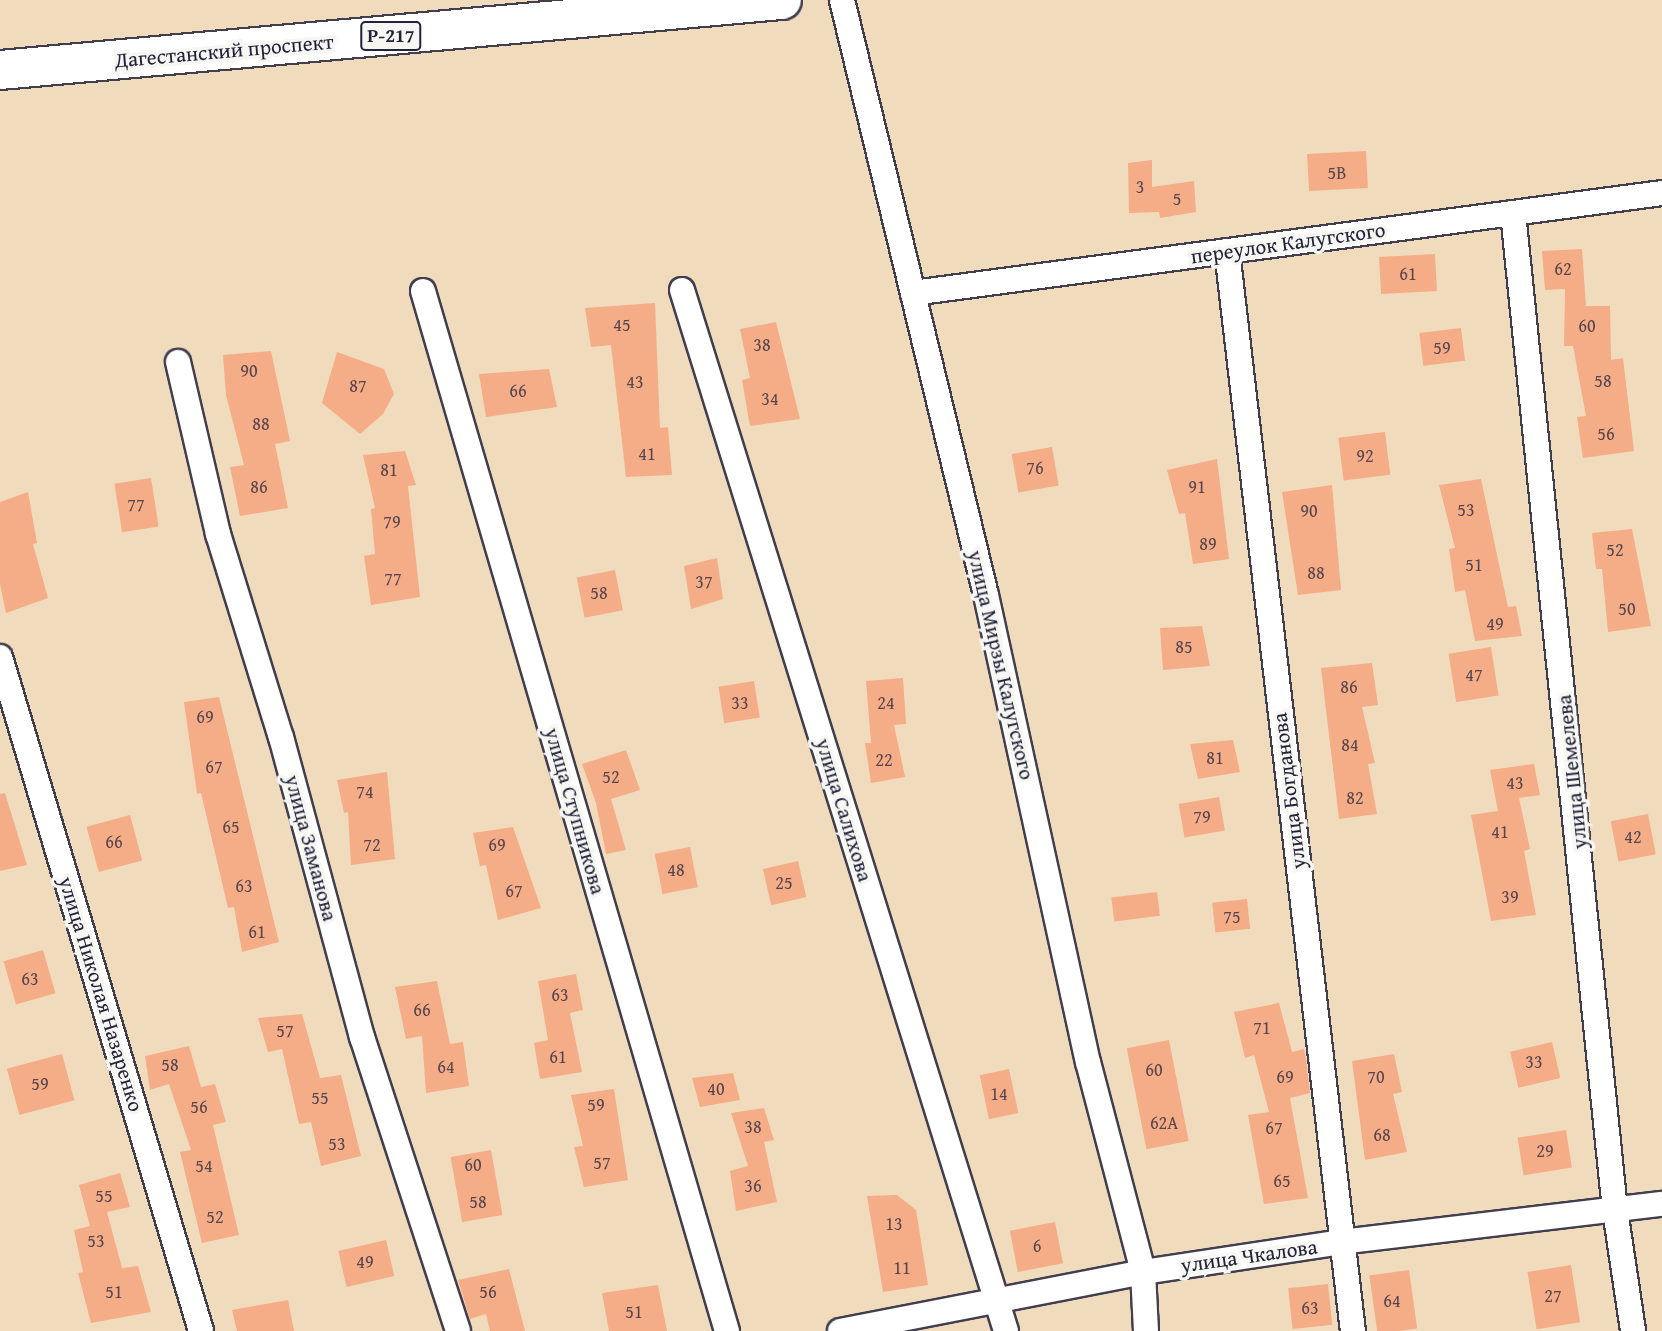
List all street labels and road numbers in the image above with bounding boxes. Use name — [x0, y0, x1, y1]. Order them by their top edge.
road number: Р-217 — [360, 20, 422, 52]
street label: Дагестанский проспект — [113, 29, 335, 73]
street label: переулок Калугского — [1189, 217, 1387, 269]
street label: улица Мирзы Калугского — [962, 548, 1040, 782]
street label: улица Шемелева — [1551, 693, 1593, 851]
street label: улица Богданова — [1267, 711, 1311, 871]
street label: улица Ступникова — [539, 725, 611, 897]
street label: улица Салихова — [810, 735, 878, 885]
street label: улица Заманова — [279, 772, 343, 924]
street label: улица Николая Назаренко — [53, 873, 149, 1115]
street label: улица Чкалова — [1179, 1234, 1319, 1278]

